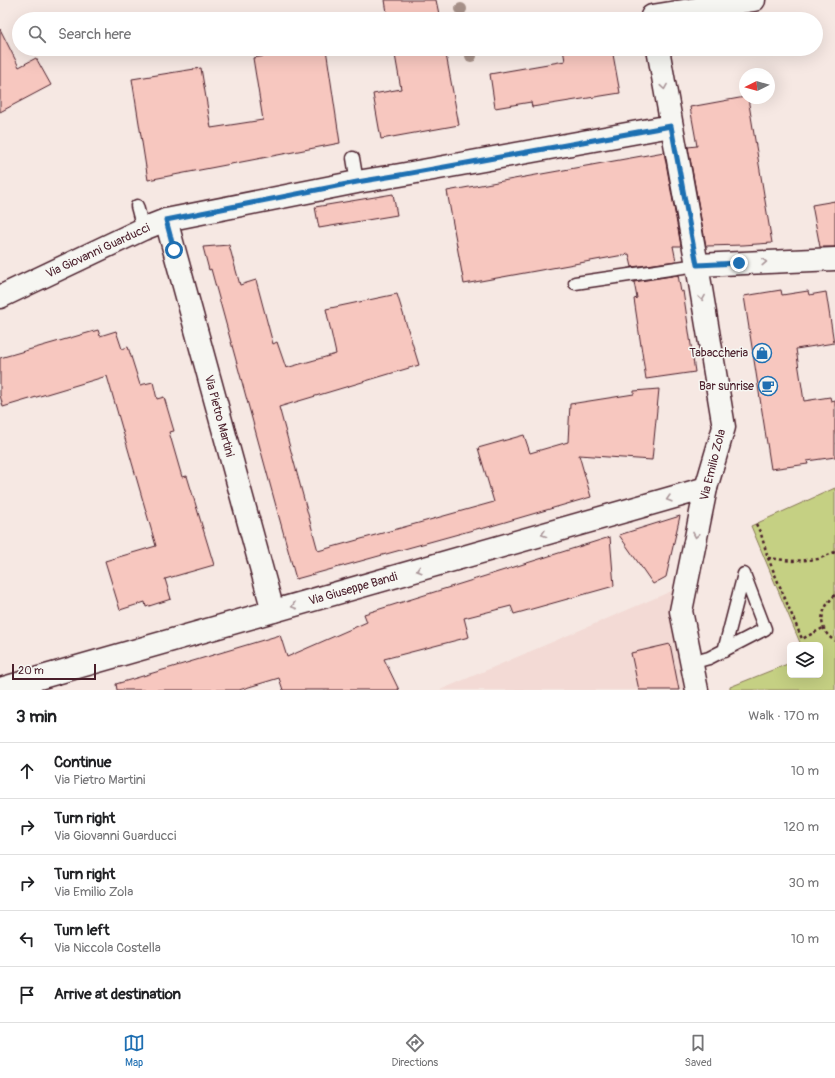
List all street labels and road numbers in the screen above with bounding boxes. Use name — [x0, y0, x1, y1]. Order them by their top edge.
street label: Via Giovanni Guarducci — [44, 220, 152, 282]
street label: Via Pietro Martini — [201, 373, 237, 459]
street label: Via Emilio Zola — [697, 427, 729, 502]
street label: Via Giuseppe Bandi — [307, 569, 399, 609]

